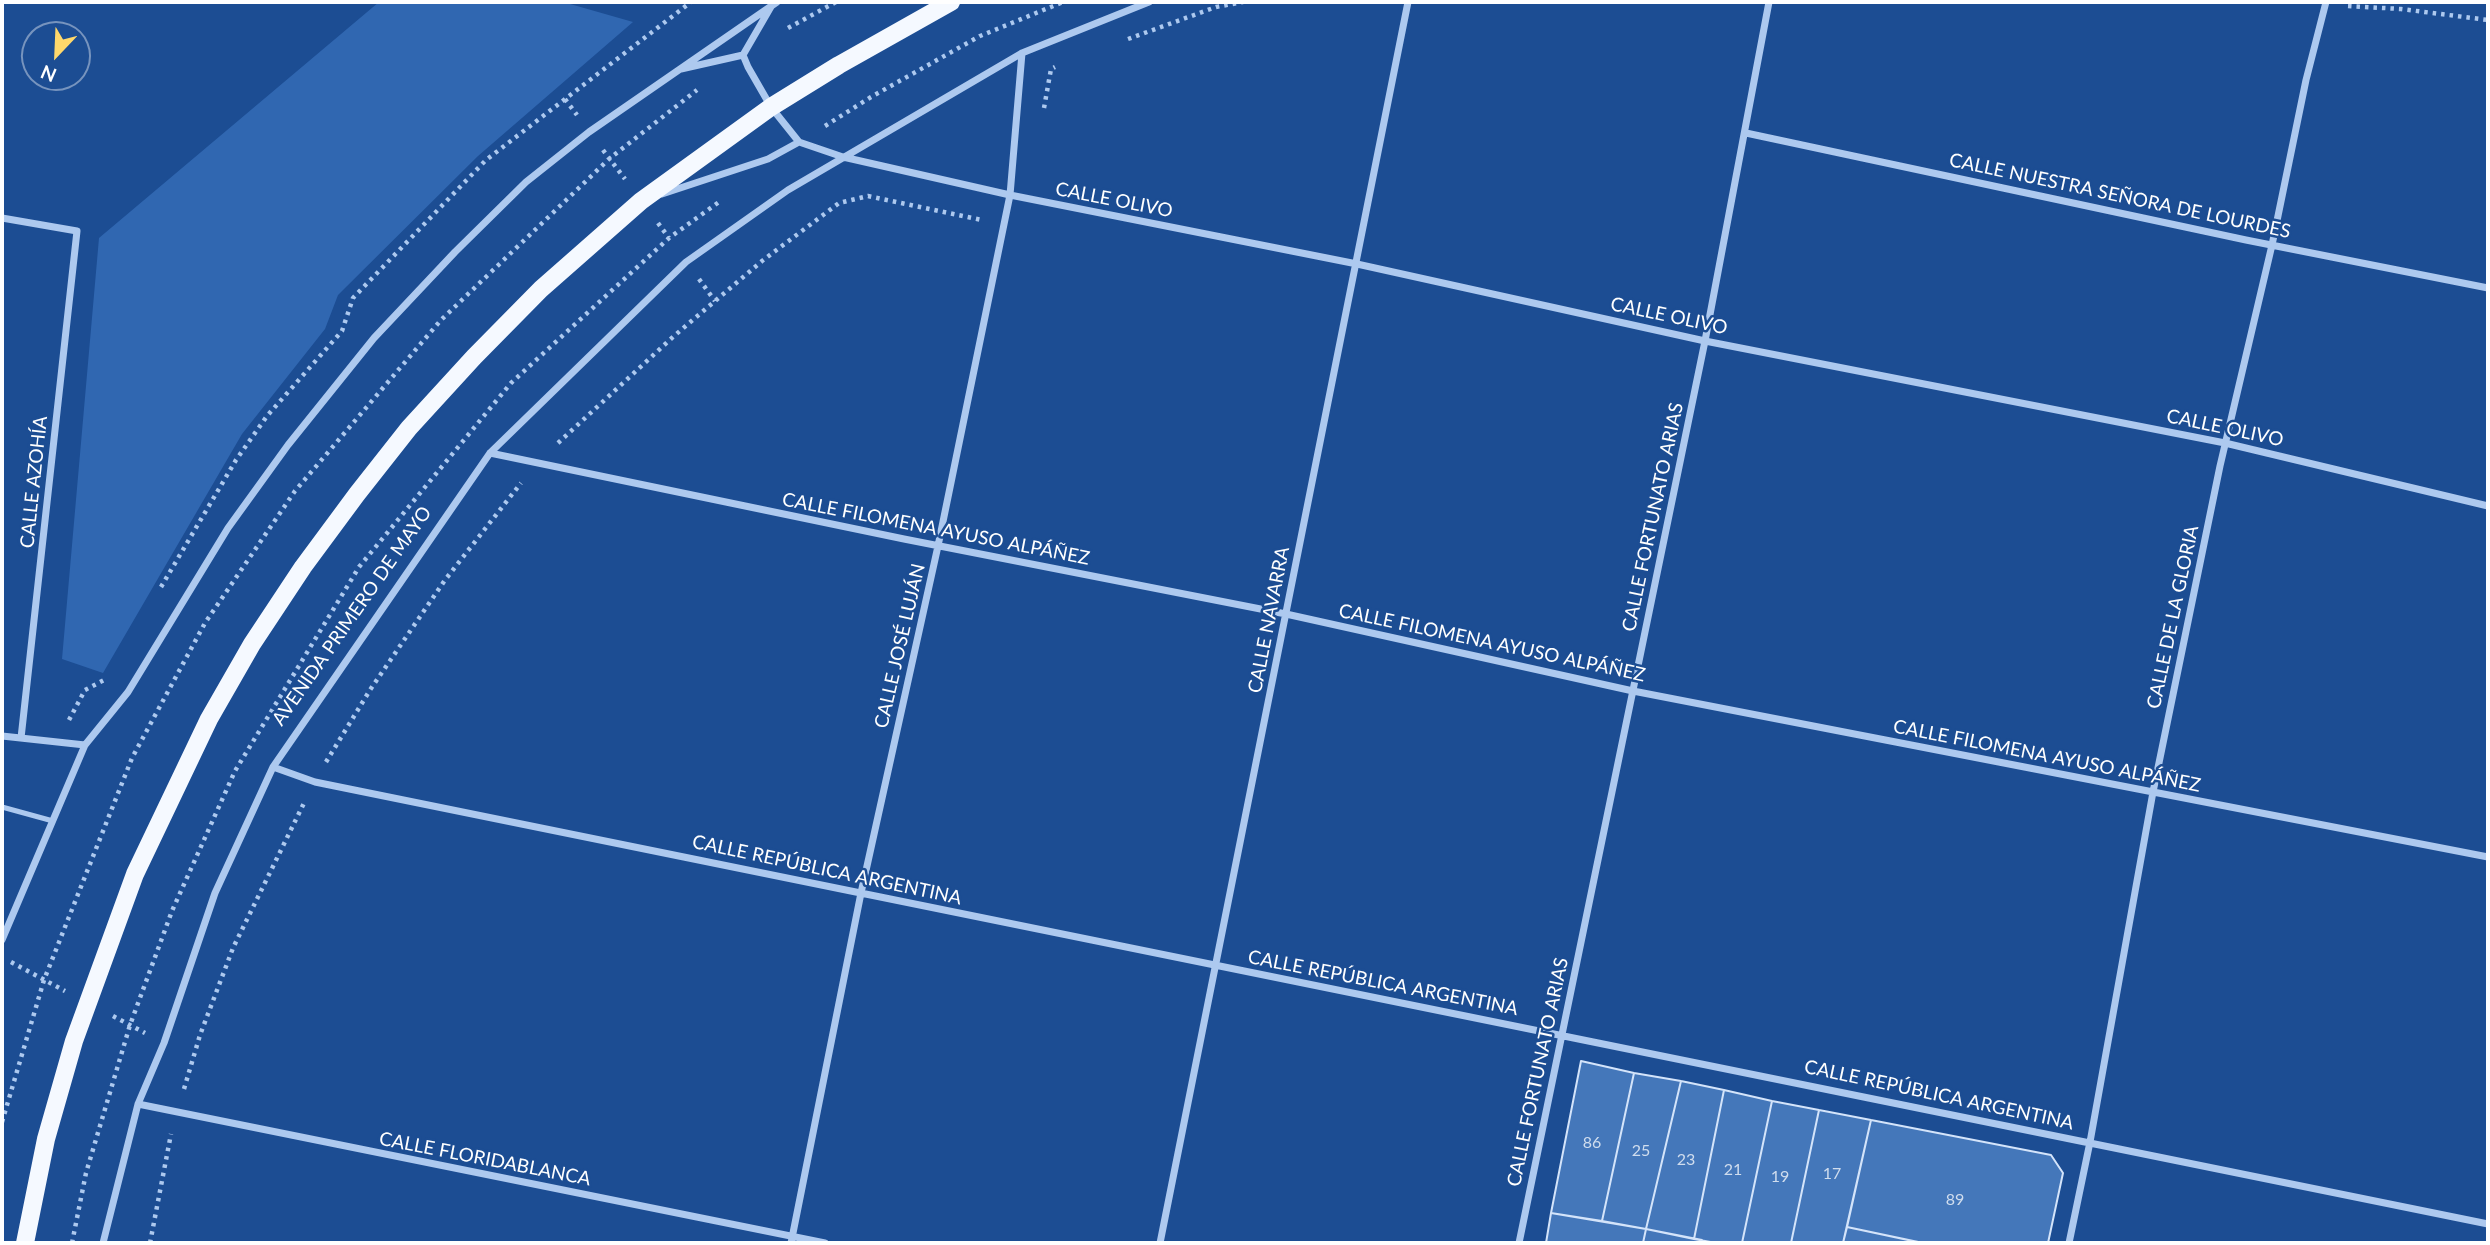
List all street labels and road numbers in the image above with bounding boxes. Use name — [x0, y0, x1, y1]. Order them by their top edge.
street label: CALLE NUESTRA SEÑORA DE LOURDES — [1947, 149, 2293, 243]
street label: CALLE OLIVO — [1053, 177, 1175, 223]
street label: CALLE OLIVO — [1608, 292, 1730, 340]
street label: CALLE FORTUNATO ARIAS — [1618, 401, 1688, 633]
street label: CALLE OLIVO — [2164, 404, 2286, 452]
street label: CALLE AZOHÍA — [16, 415, 52, 549]
street label: CALLE FILOMENA AYUSO ALPÁÑEZ — [780, 488, 1092, 570]
street label: AVENIDA PRIMERO DE MAYO — [267, 502, 437, 730]
street label: CALLE DE LA GLORIA — [2142, 523, 2204, 711]
street label: CALLE NAVARRA — [1244, 545, 1294, 695]
street label: CALLE JOSÉ LUJÁN — [870, 561, 930, 731]
street label: CALLE FILOMENA AYUSO ALPÁÑEZ — [1337, 599, 1647, 687]
street label: CALLE FILOMENA AYUSO ALPÁÑEZ — [1891, 715, 2203, 797]
street label: CALLE REPÚBLICA ARGENTINA — [690, 830, 964, 910]
street label: CALLE REPÚBLICA ARGENTINA — [1246, 946, 1520, 1020]
street label: CALLE FORTUNATO ARIAS — [1503, 956, 1573, 1188]
street label: CALLE REPÚBLICA ARGENTINA — [1802, 1055, 2076, 1135]
street label: CALLE FLORIDABLANCA — [377, 1127, 593, 1191]

